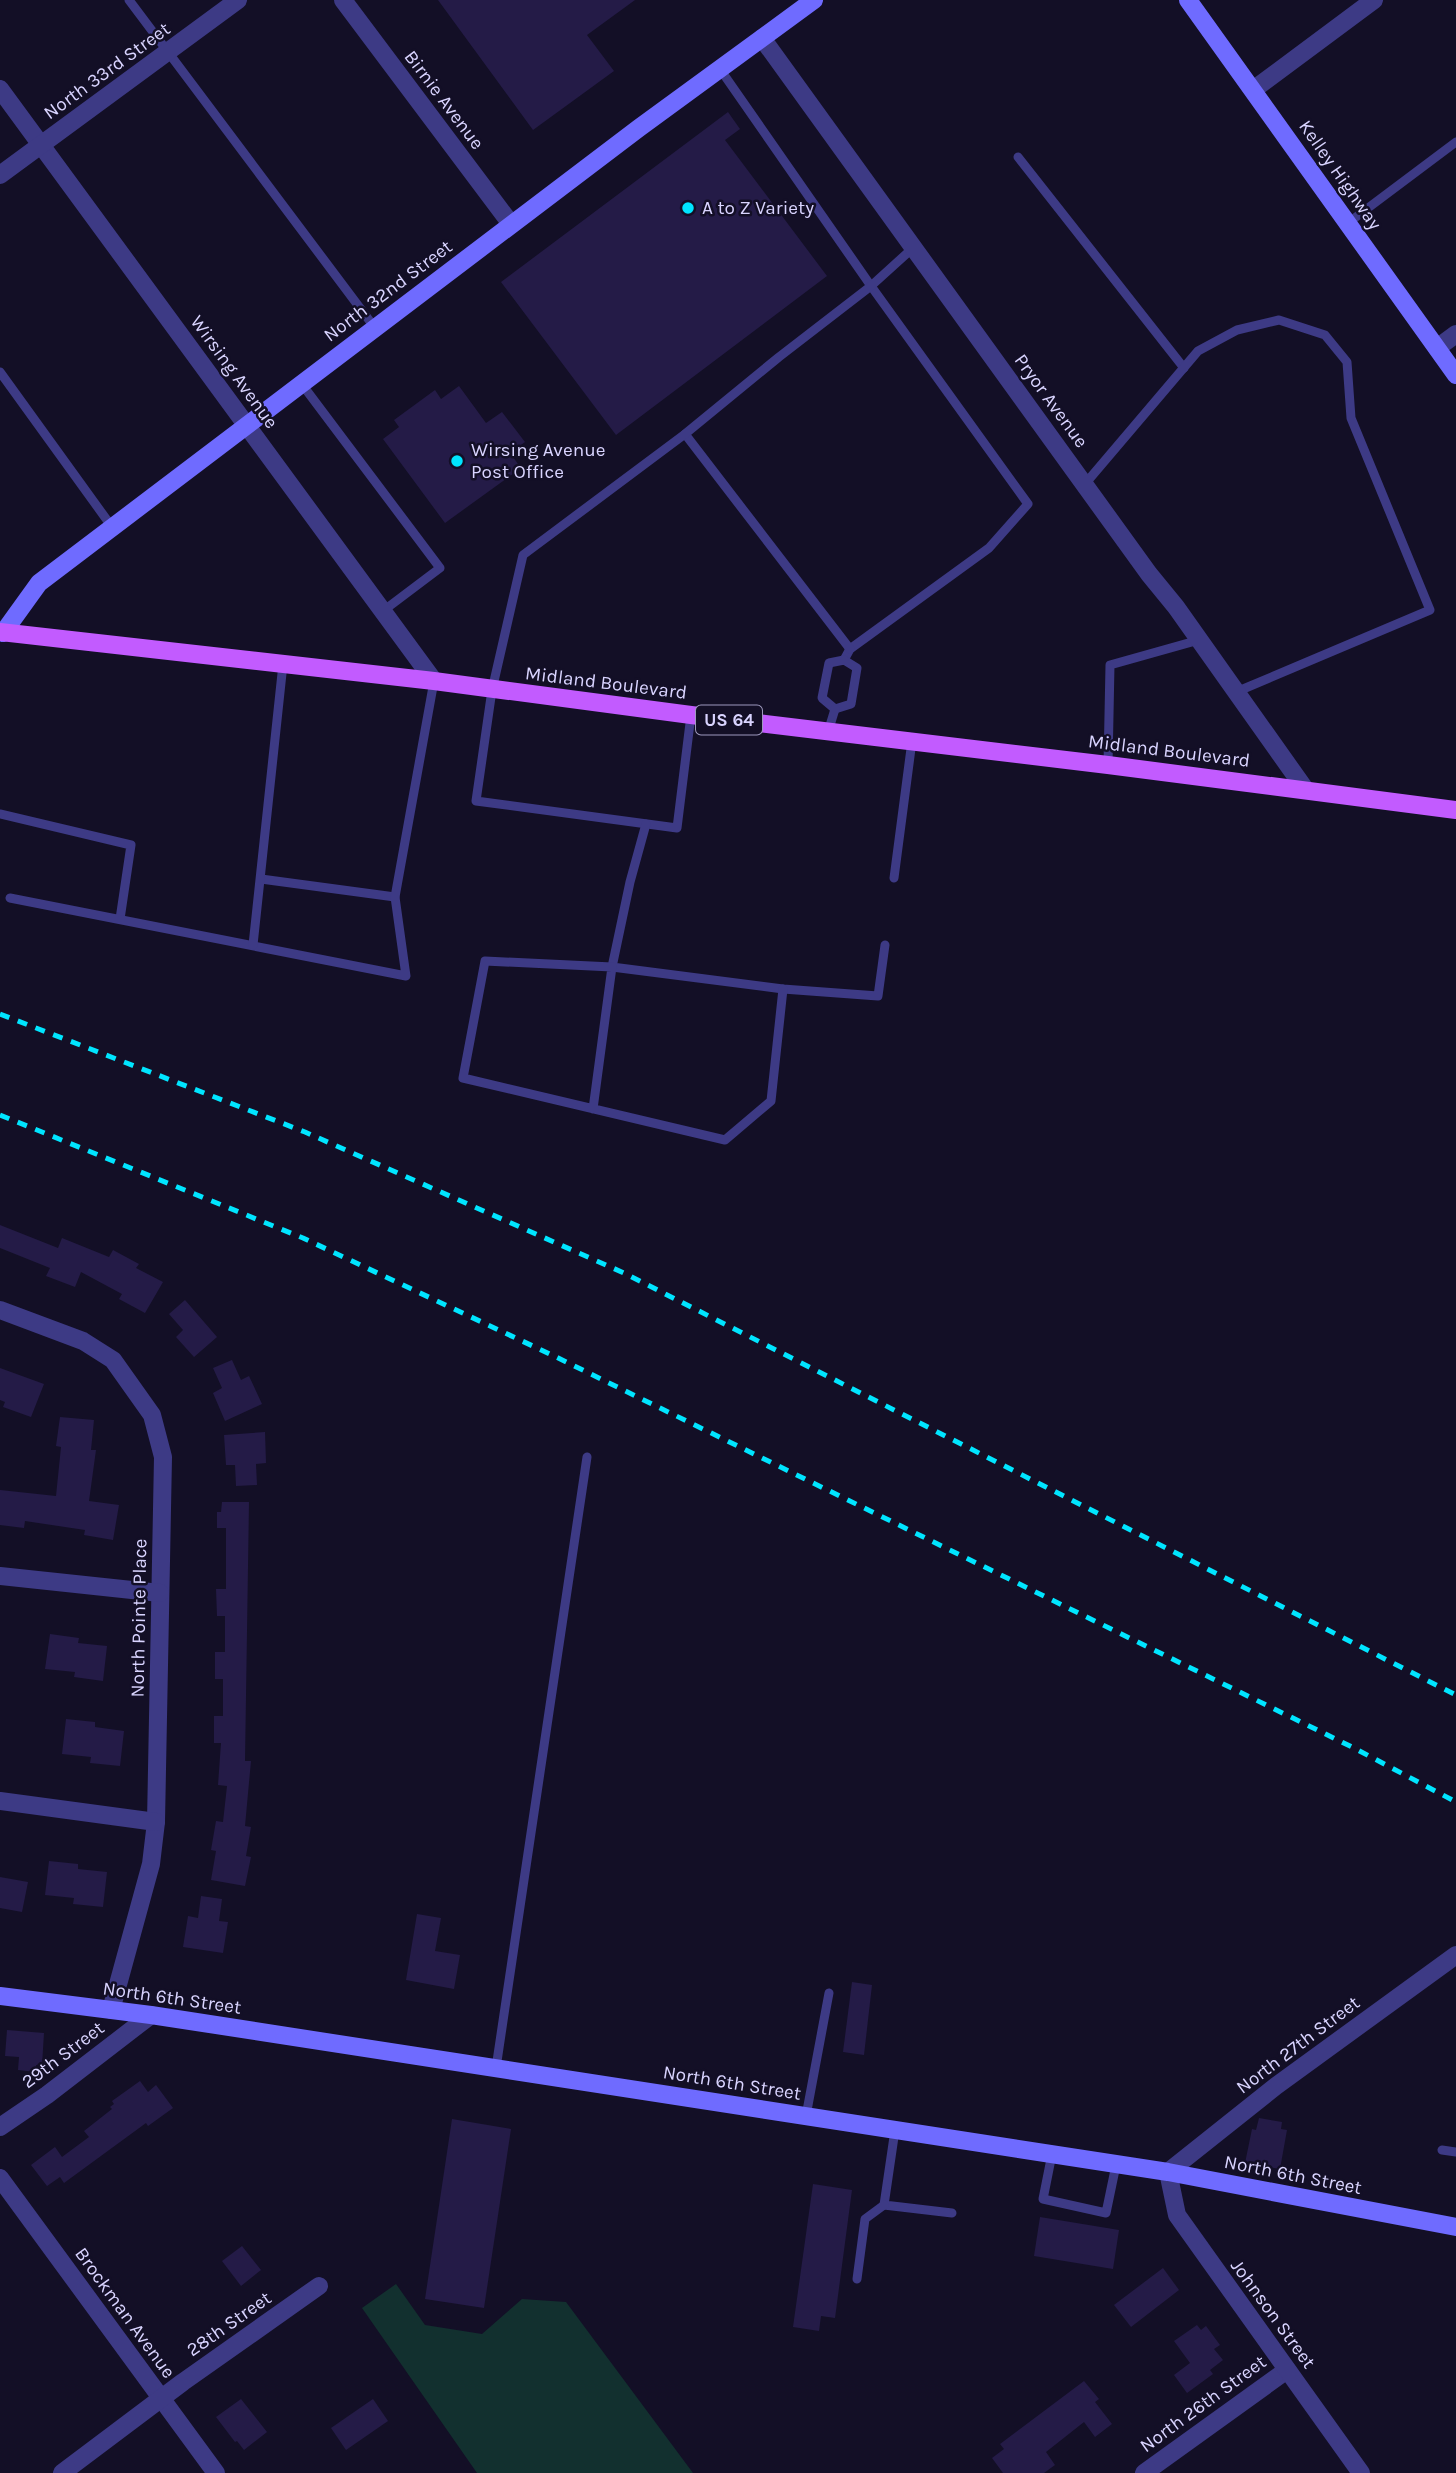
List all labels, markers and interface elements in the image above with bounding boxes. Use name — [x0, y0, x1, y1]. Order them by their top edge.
street label: North 33rd Street — [40, 18, 174, 124]
street label: Birnie Avenue — [400, 46, 488, 154]
street label: Kelley Highway — [1294, 116, 1386, 234]
place label: A to Z Variety — [702, 197, 814, 219]
marker: A to Z Variety — [680, 200, 696, 216]
street label: North 32nd Street — [319, 236, 457, 346]
street label: Wirsing Avenue — [186, 311, 282, 433]
street label: Pryor Avenue — [1010, 350, 1092, 452]
place label: Wirsing Avenue Post Office — [471, 439, 605, 483]
marker: Wirsing Avenue Post Office — [449, 453, 465, 469]
street label: Midland Boulevard — [524, 662, 688, 704]
road number: US 64 — [696, 706, 762, 734]
street label: Midland Boulevard — [1087, 730, 1251, 772]
street label: North Pointe Place — [127, 1538, 151, 1698]
street label: North 6th Street — [101, 1977, 243, 2019]
street label: North 27th Street — [1232, 1992, 1364, 2098]
street label: 29th Street — [18, 2017, 108, 2093]
street label: North 6th Street — [661, 2061, 803, 2105]
street label: North 6th Street — [1222, 2151, 1364, 2199]
street label: Brockman Avenue — [70, 2243, 180, 2383]
street label: Johnson Street — [1226, 2255, 1320, 2373]
street label: 28th Street — [183, 2287, 275, 2361]
street label: North 26th Street — [1136, 2351, 1270, 2457]

